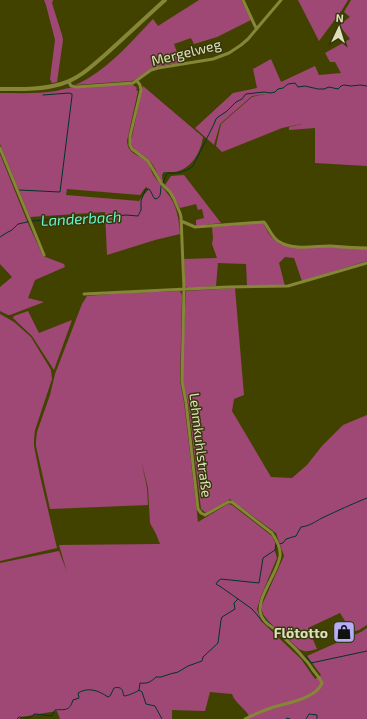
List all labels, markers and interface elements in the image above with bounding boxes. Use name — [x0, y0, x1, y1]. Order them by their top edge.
north arrow — [319, 8, 359, 48]
text: N — [335, 11, 344, 24]
street label: Mergelweg — [149, 35, 223, 69]
water label: Landerbach — [40, 207, 122, 229]
street label: Lehmkuhlstraße — [186, 392, 216, 498]
shop icon: Flötotto — [331, 619, 357, 645]
place label: Flötotto — [274, 624, 328, 641]

